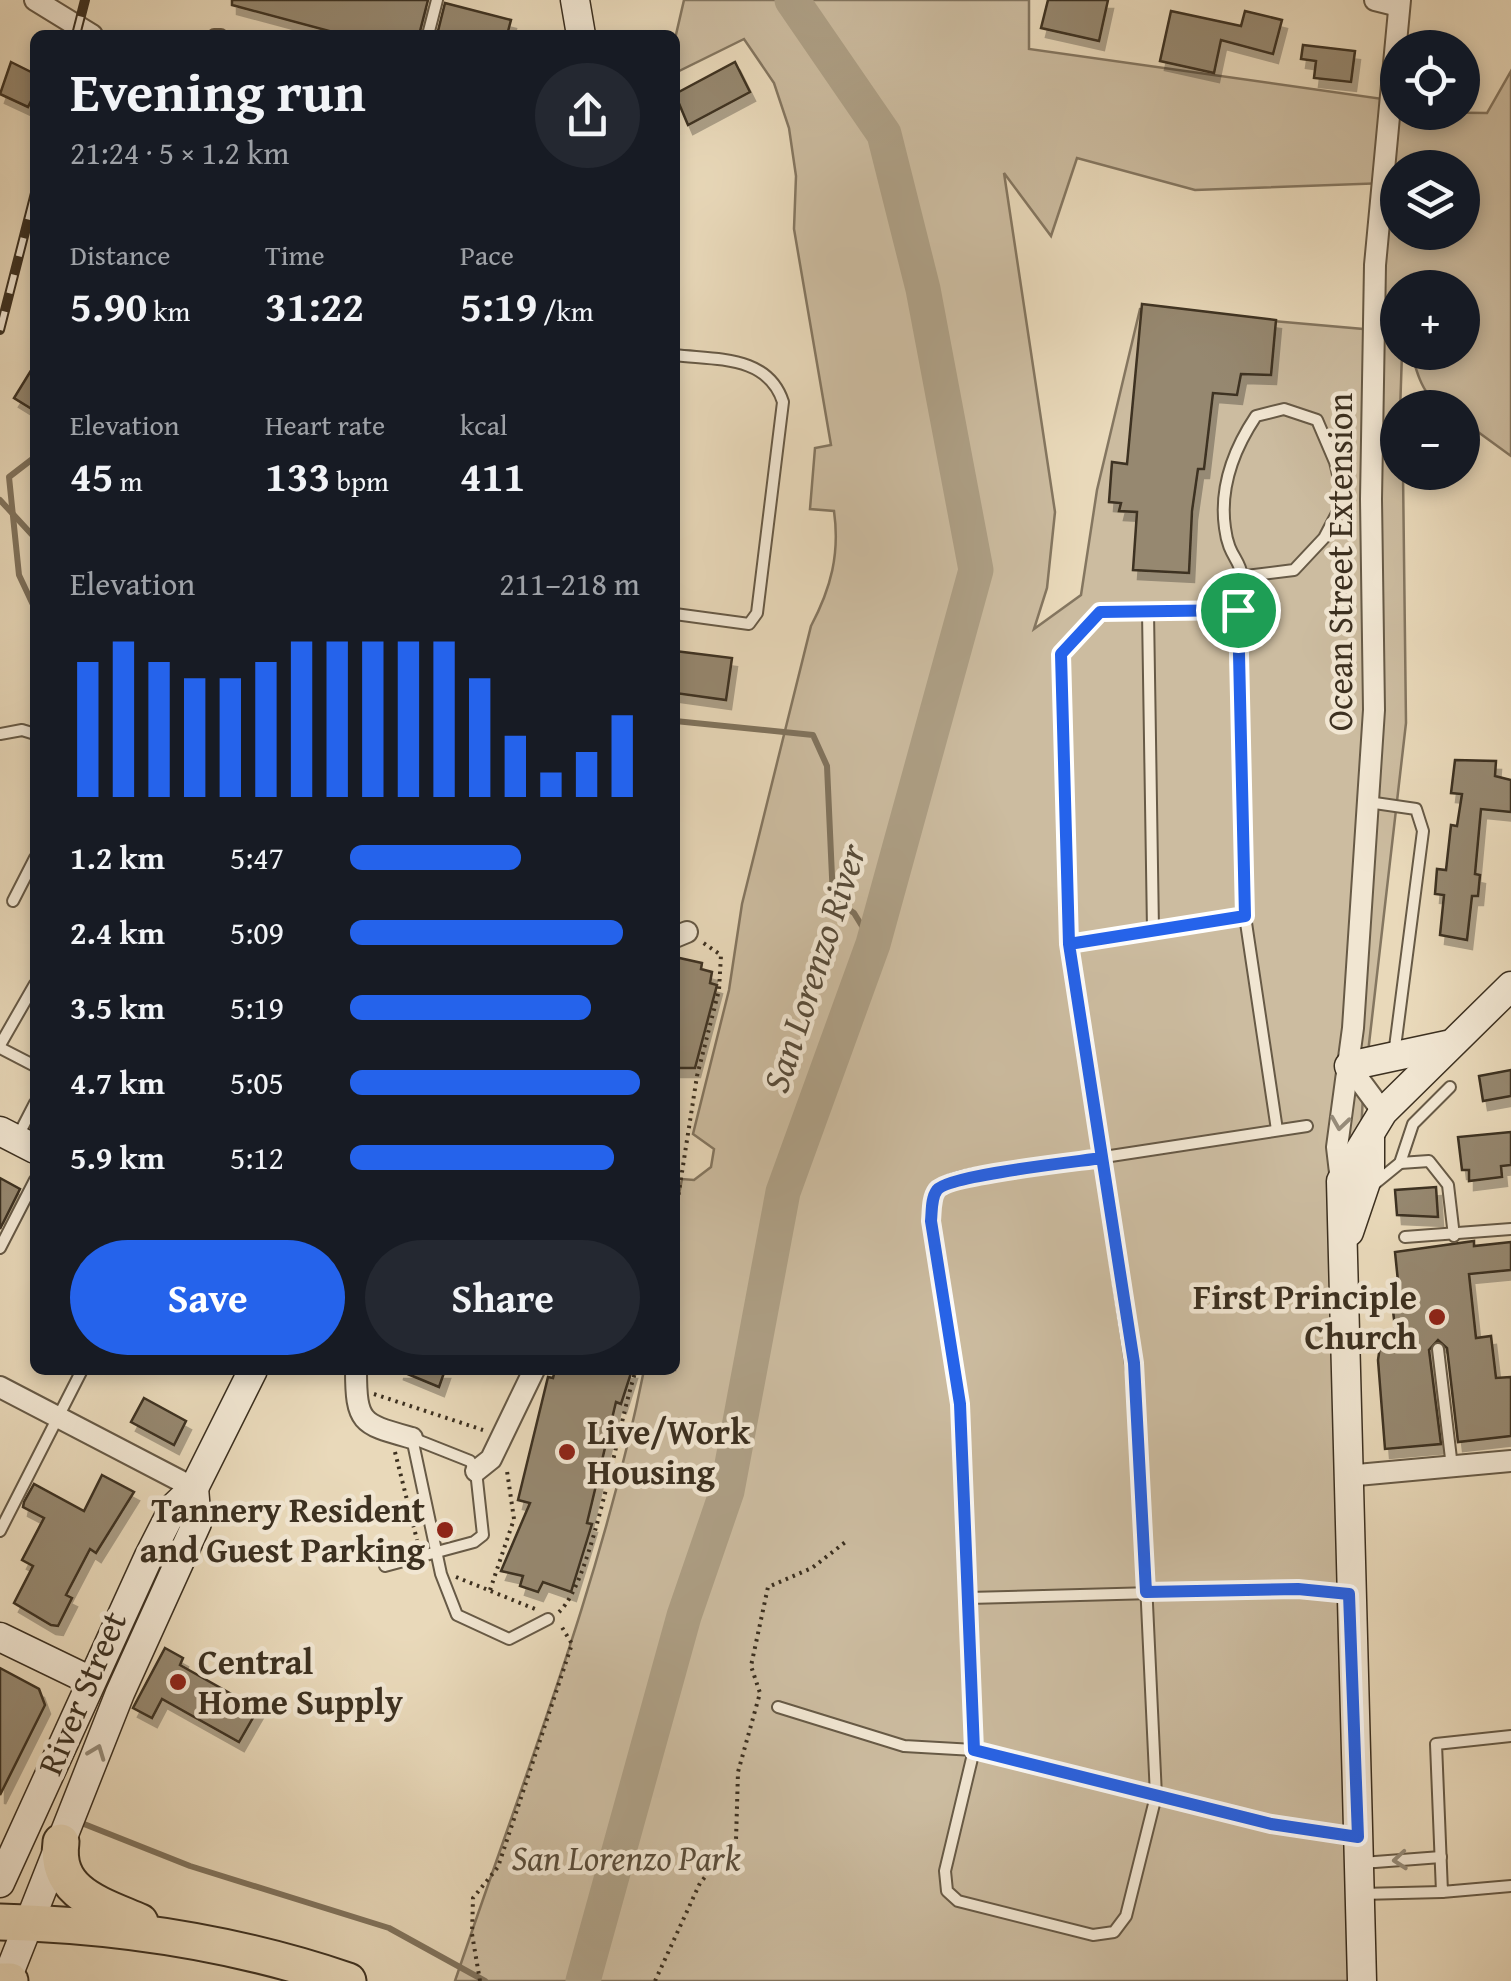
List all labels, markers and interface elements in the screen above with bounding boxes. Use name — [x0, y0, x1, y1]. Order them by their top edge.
map controls — [1380, 30, 1480, 490]
button: locate — [1380, 30, 1480, 130]
text: Evening run — [70, 51, 366, 131]
button: share — [535, 63, 640, 168]
text: 21:24 · 5 × 1.2 km — [70, 129, 289, 176]
button: layers — [1380, 150, 1480, 250]
text: Distance — [70, 234, 170, 275]
text: Time — [265, 234, 325, 275]
text: Pace — [460, 234, 514, 275]
button: + — [1380, 270, 1480, 370]
text: 5.90 — [70, 275, 147, 336]
text: 31:22 — [265, 275, 364, 336]
text: 5:19 — [460, 275, 537, 336]
text: km — [147, 290, 190, 331]
text: /km — [537, 290, 594, 331]
button: − — [1380, 390, 1480, 490]
street label: Ocean Street Extension — [1314, 392, 1365, 731]
text: Elevation — [70, 404, 180, 445]
text: Heart rate — [265, 404, 385, 445]
text: kcal — [460, 404, 508, 445]
text: 45 — [70, 445, 114, 506]
text: 133 — [265, 445, 330, 506]
text: 411 — [460, 445, 525, 506]
text: m — [114, 460, 143, 501]
text: bpm — [330, 460, 389, 501]
text: Elevation — [70, 560, 195, 607]
text: 211–218 m — [499, 560, 640, 607]
pin — [1196, 568, 1281, 653]
icon: arrive — [1211, 583, 1266, 638]
text: 1.2 km — [70, 834, 165, 881]
text: 5:47 — [230, 834, 284, 881]
water label: San Lorenzo River — [747, 835, 880, 1099]
text: 2.4 km — [70, 909, 165, 956]
text: 5:09 — [230, 909, 284, 956]
text: 3.5 km — [70, 984, 165, 1031]
text: 5:19 — [230, 984, 284, 1031]
text: 4.7 km — [70, 1059, 165, 1106]
text: 5:05 — [230, 1059, 284, 1106]
one-way arrow — [1330, 1115, 1351, 1132]
text: 5.9 km — [70, 1134, 165, 1181]
text: 5:12 — [230, 1134, 284, 1181]
button: Save — [70, 1240, 345, 1355]
button: Share — [365, 1240, 640, 1355]
place label: First Principle Church — [1193, 1271, 1417, 1362]
marker: First Principle Church — [1426, 1306, 1448, 1328]
place label: Live/Work Housing — [587, 1406, 751, 1497]
marker: Live/Work Housing — [556, 1441, 578, 1463]
place label: Tannery Resident and Guest Parking — [140, 1484, 426, 1575]
marker: Tannery Resident and Guest Parking — [434, 1519, 456, 1541]
street label: River Street — [24, 1603, 139, 1783]
place label: Central Home Supply — [198, 1636, 403, 1727]
marker: Central Home Supply — [167, 1671, 189, 1693]
one-way arrow — [86, 1744, 106, 1762]
park label: San Lorenzo Park — [511, 1832, 742, 1883]
one-way arrow — [1391, 1849, 1407, 1871]

